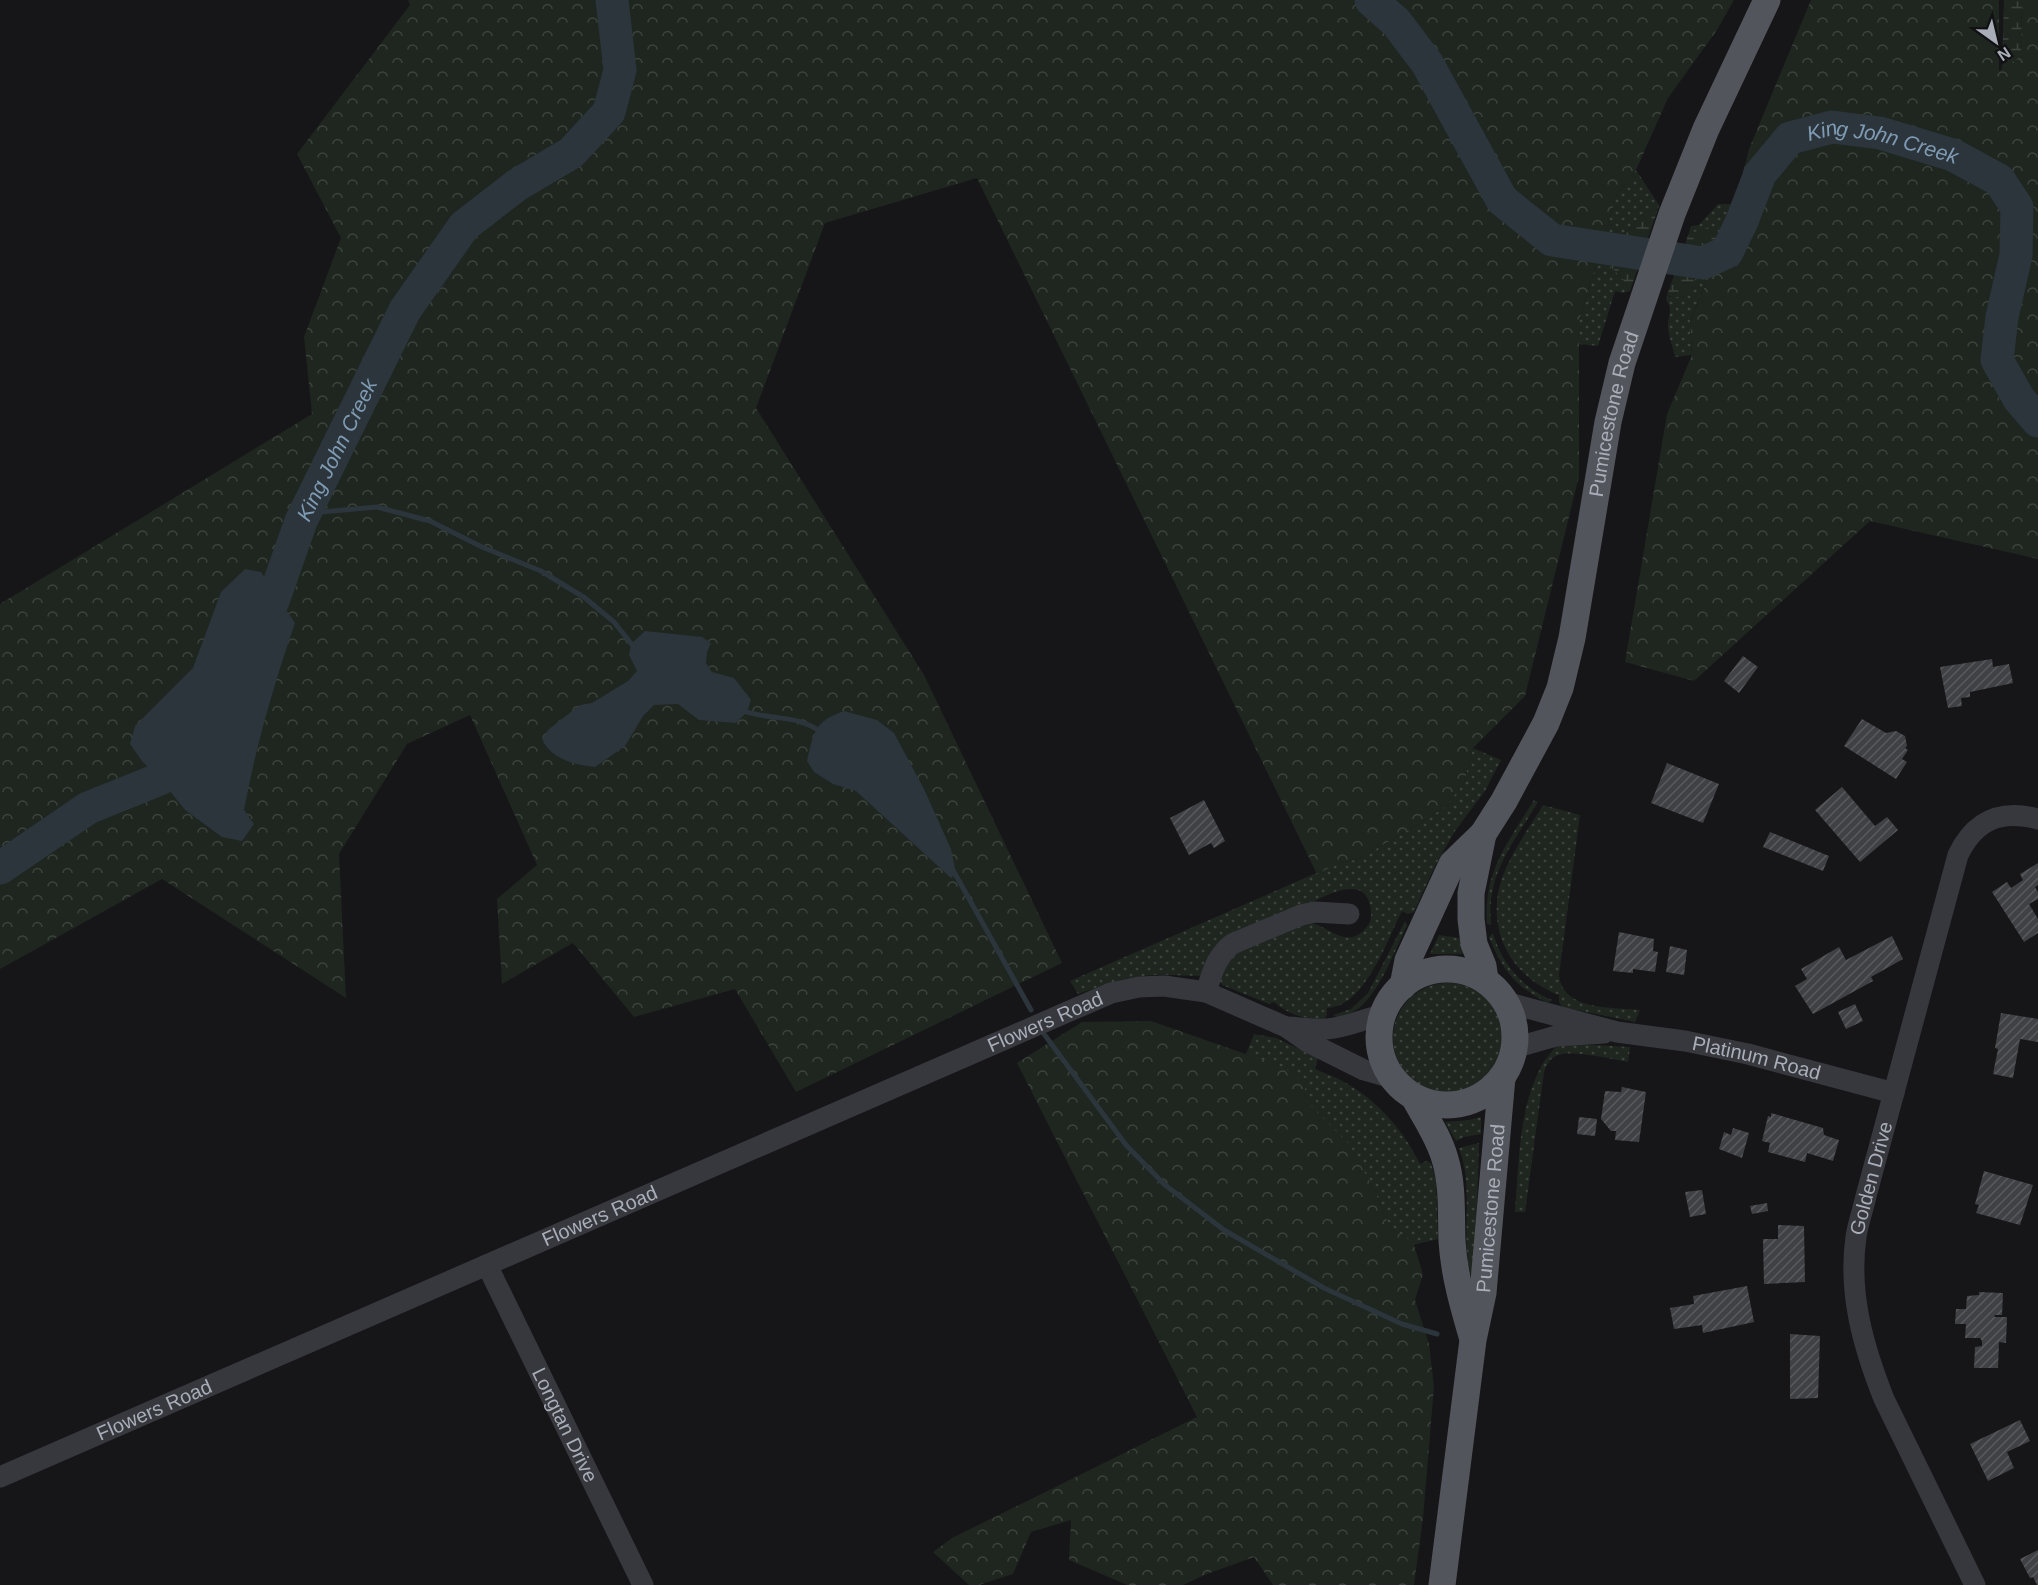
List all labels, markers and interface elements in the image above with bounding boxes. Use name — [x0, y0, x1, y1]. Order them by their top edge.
north arrow — [1966, 12, 2026, 72]
text: N — [1995, 44, 2014, 64]
water label: King John Creek — [1804, 115, 1963, 168]
street label: Pumicestone Road — [1585, 328, 1643, 498]
water label: King John Creek — [292, 373, 382, 524]
street label: Flowers Road — [984, 987, 1106, 1056]
street label: Platinum Road — [1690, 1032, 1823, 1084]
street label: Golden Drive — [1845, 1119, 1897, 1237]
street label: Pumicestone Road — [1472, 1123, 1509, 1293]
street label: Flowers Road — [539, 1181, 661, 1251]
street label: Longtan Drive — [528, 1364, 602, 1486]
street label: Flowers Road — [93, 1375, 215, 1445]

